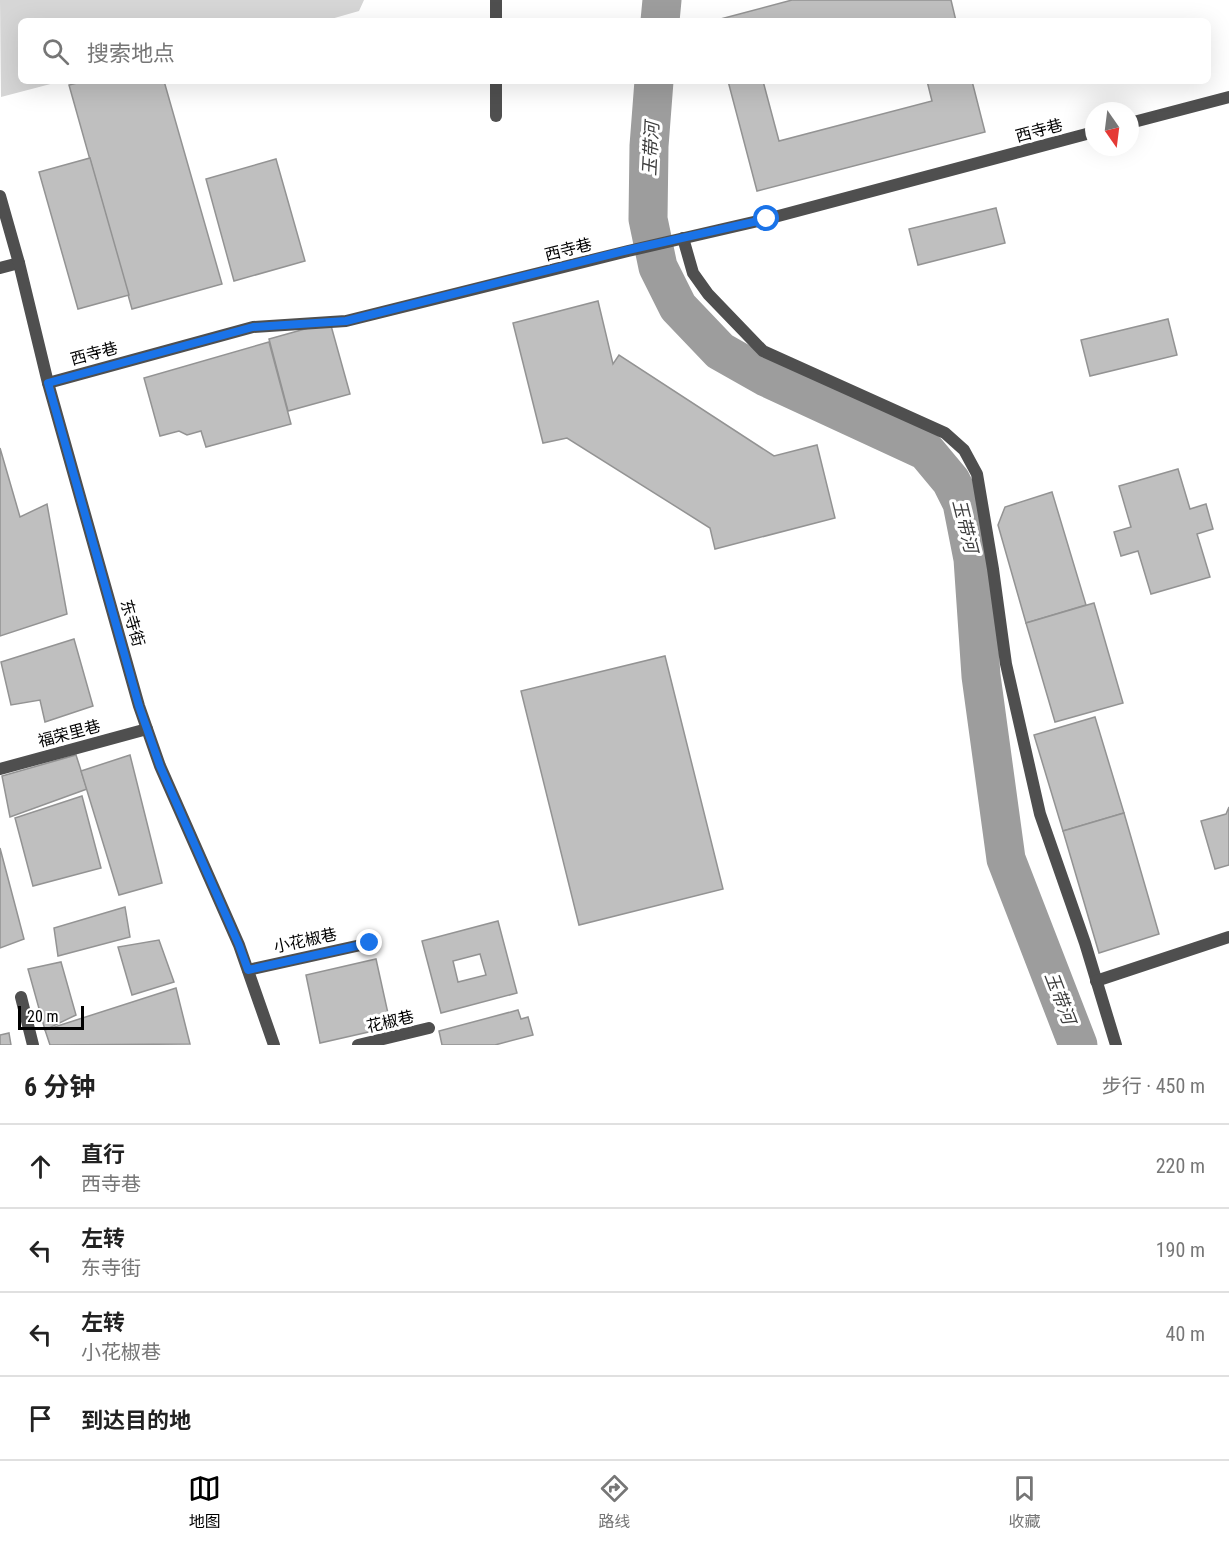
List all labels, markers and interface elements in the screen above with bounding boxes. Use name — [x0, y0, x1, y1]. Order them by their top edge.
search box — [18, 18, 1211, 84]
icon: search — [39, 35, 72, 68]
text: 搜索地点 — [87, 41, 175, 66]
north arrow — [1085, 102, 1139, 156]
street label: 西寺巷 — [1013, 115, 1065, 146]
water label: 玉带河 — [639, 118, 663, 176]
route start — [753, 205, 779, 231]
street label: 西寺巷 — [543, 234, 594, 265]
street label: 西寺巷 — [68, 338, 120, 369]
water label: 玉带河 — [949, 497, 983, 558]
street label: 东寺街 — [117, 597, 148, 649]
street label: 福荣里巷 — [36, 716, 103, 751]
street label: 小花椒巷 — [272, 925, 338, 956]
route end — [356, 929, 382, 955]
water label: 玉带河 — [1041, 969, 1081, 1030]
scale bar — [18, 1003, 84, 1030]
text: 20 m — [27, 1007, 59, 1026]
street label: 花椒巷 — [365, 1007, 416, 1036]
text: 6 分钟 — [24, 1072, 95, 1102]
text: 步行 · 450 m — [1102, 1074, 1205, 1098]
text: 直行 — [81, 1142, 125, 1167]
icon: ahead — [24, 1150, 57, 1183]
text: 220 m — [1156, 1154, 1205, 1178]
text: 西寺巷 — [81, 1172, 141, 1196]
text: 左转 — [81, 1226, 125, 1251]
icon: left — [24, 1234, 57, 1267]
text: 190 m — [1156, 1238, 1205, 1262]
text: 东寺街 — [81, 1256, 141, 1280]
text: 左转 — [81, 1310, 125, 1335]
icon: left — [24, 1318, 57, 1351]
text: 40 m — [1166, 1322, 1205, 1346]
text: 小花椒巷 — [81, 1340, 161, 1364]
icon: arrive — [24, 1402, 57, 1435]
text: 到达目的地 — [81, 1408, 191, 1433]
tab: 地图 — [188, 1472, 221, 1532]
tab: 路线 — [598, 1472, 631, 1532]
tab: 收藏 — [1008, 1472, 1041, 1532]

